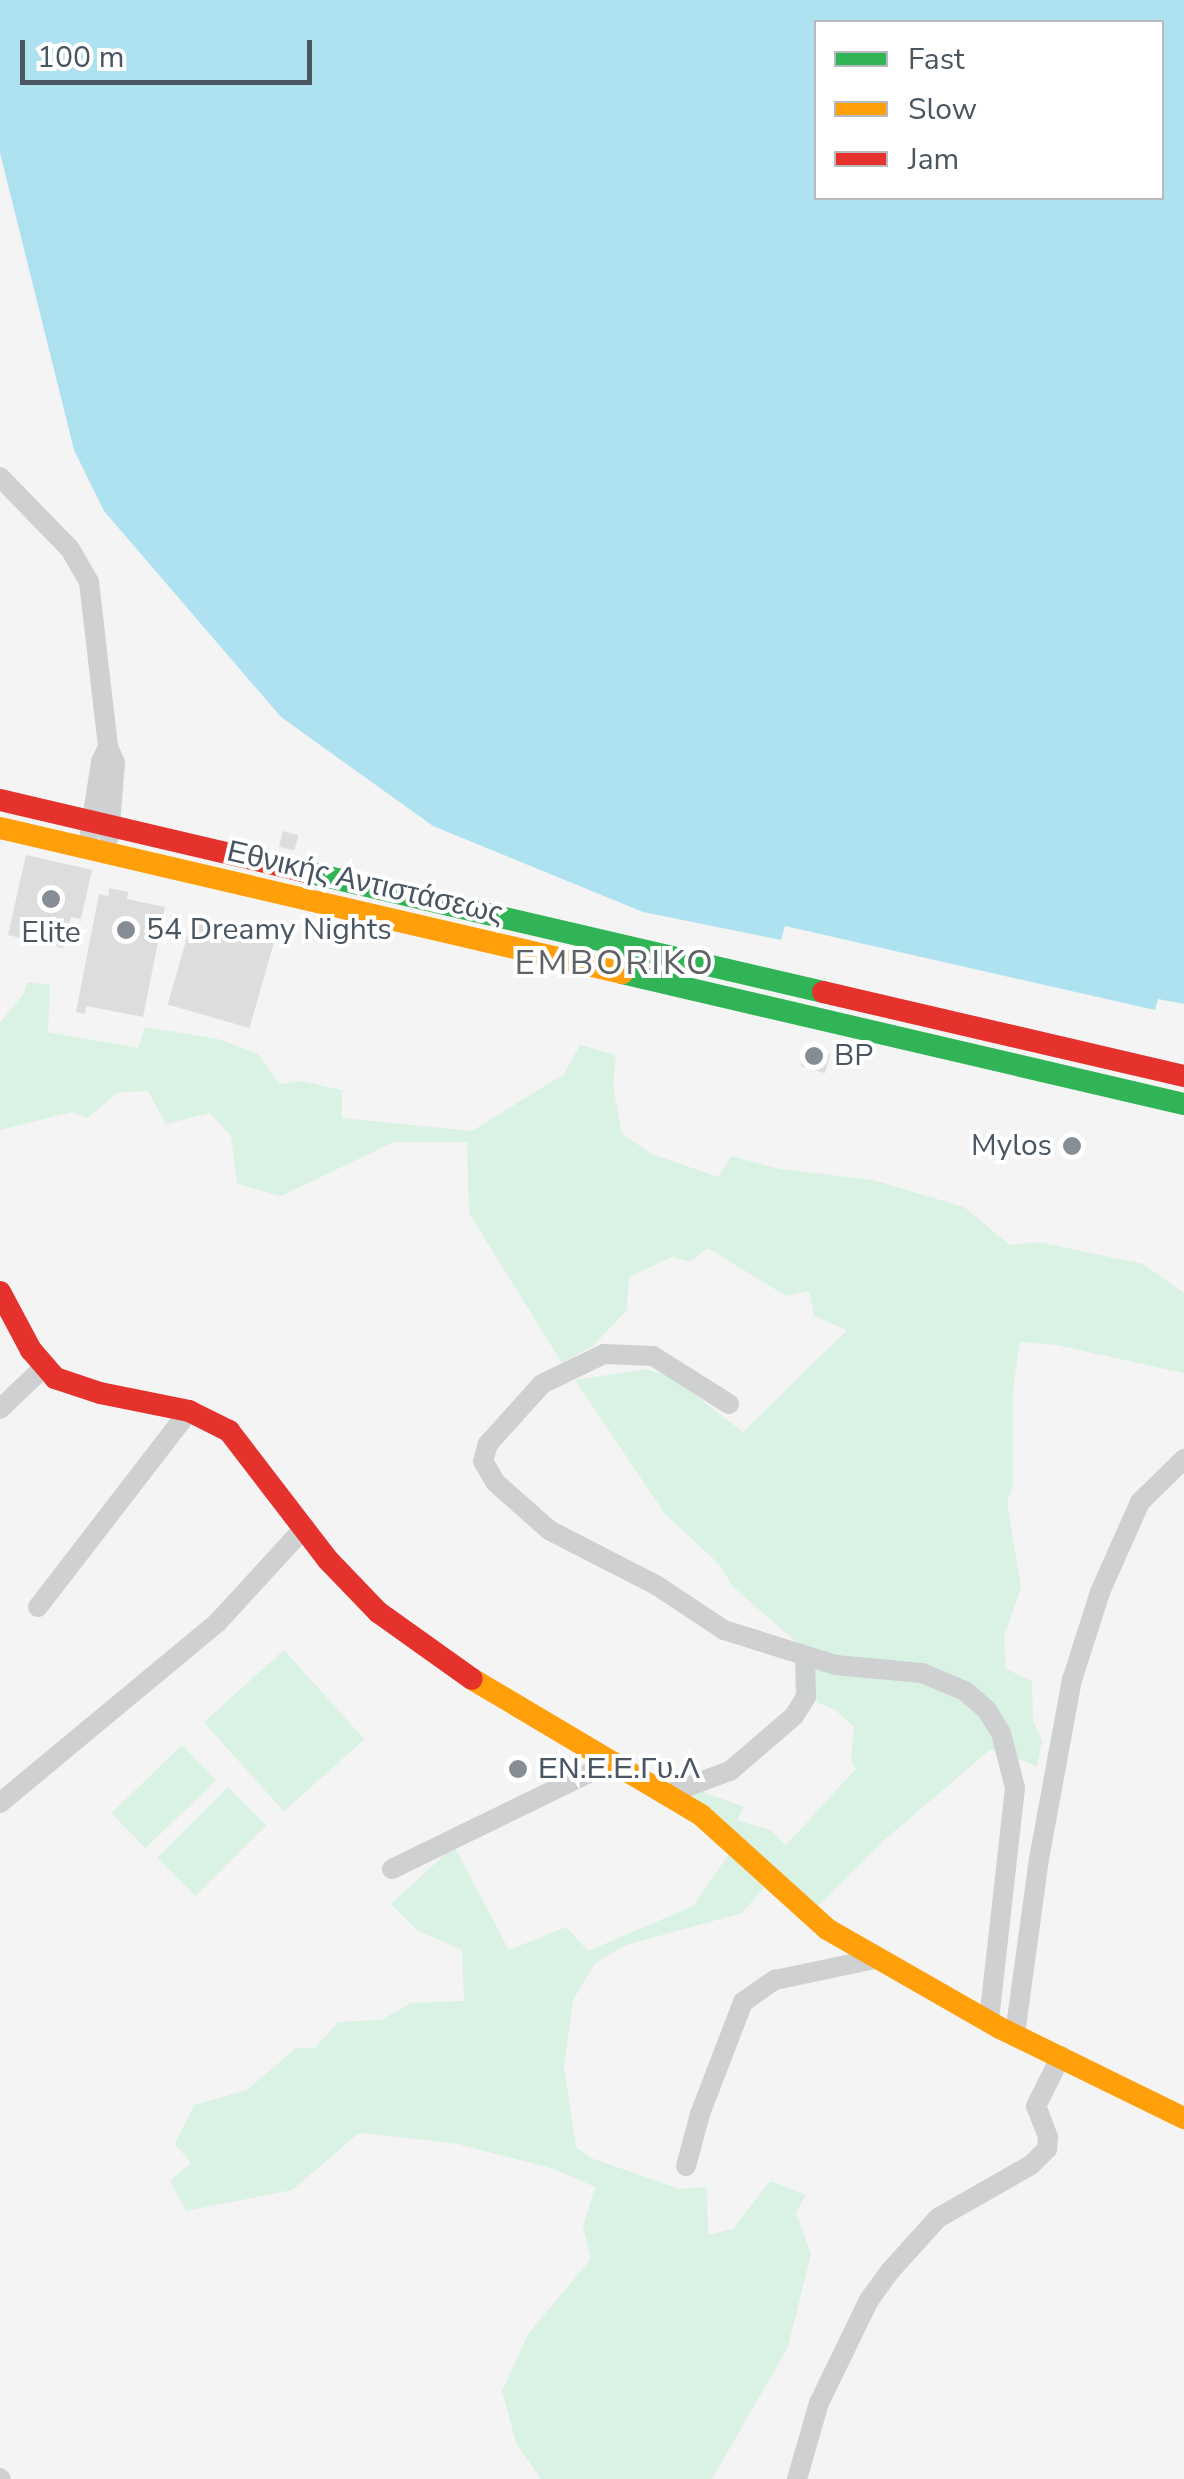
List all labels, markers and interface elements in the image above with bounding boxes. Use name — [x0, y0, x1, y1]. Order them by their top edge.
scale bar — [25, 20, 318, 82]
legend — [814, 20, 1164, 200]
text: 100 m — [37, 37, 124, 78]
text: Fast — [908, 39, 965, 80]
text: Slow — [908, 89, 977, 130]
text: Jam — [908, 139, 959, 180]
street label: Εθνικής Αντιστάσεως — [223, 834, 507, 932]
marker: Elite — [40, 888, 62, 910]
place label: 54 Dreamy Nights — [146, 912, 392, 948]
place label: Elite — [21, 915, 81, 951]
marker: 54 Dreamy Nights — [115, 919, 137, 941]
district label: EMBORIKO — [515, 942, 715, 984]
place label: BP — [834, 1038, 873, 1074]
marker: BP — [803, 1045, 825, 1067]
place label: Mylos — [971, 1128, 1052, 1164]
marker: Mylos — [1061, 1135, 1083, 1157]
place label: ΕΝ.Ε.Ε.Γυ.Λ — [538, 1751, 700, 1787]
marker: ΕΝ.Ε.Ε.Γυ.Λ — [507, 1758, 529, 1780]

